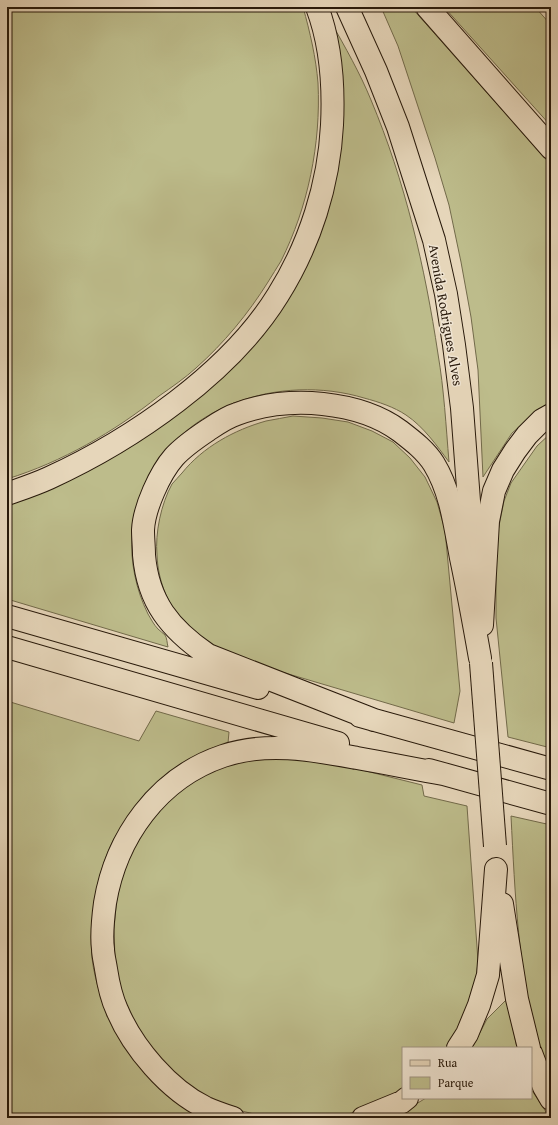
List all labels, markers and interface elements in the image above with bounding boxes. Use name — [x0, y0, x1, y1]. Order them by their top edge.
street label: Avenida Rodrigues Alves — [424, 243, 468, 387]
legend — [402, 1047, 532, 1099]
text: Rua — [438, 1054, 457, 1071]
text: Parque — [438, 1074, 474, 1091]

